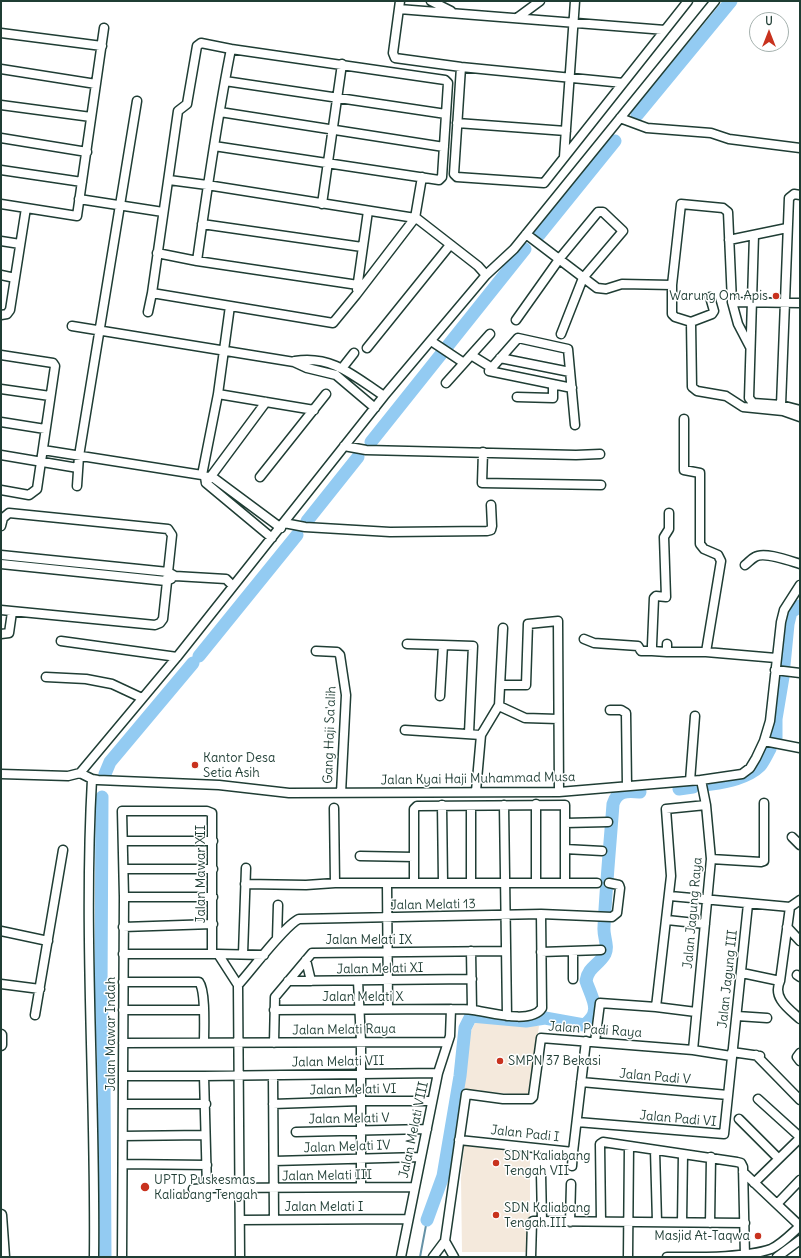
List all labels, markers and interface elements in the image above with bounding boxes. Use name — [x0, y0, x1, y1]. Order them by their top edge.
north arrow — [749, 12, 789, 52]
text: U — [765, 14, 773, 28]
place label: Warung Om Apis — [669, 288, 768, 304]
marker: Warung Om Apis — [771, 291, 781, 301]
street label: Gang Haji Sa'alih — [320, 686, 340, 784]
place label: Kantor Desa Setia Asih — [203, 750, 275, 781]
marker: Kantor Desa Setia Asih — [190, 760, 200, 770]
street label: Jalan Kyai Haji Muhammad Musa — [381, 770, 575, 788]
street label: Jalan Mawar XII — [193, 825, 209, 923]
street label: Jalan Jagung Raya — [680, 857, 706, 969]
street label: Jalan Melati 13 — [390, 896, 476, 914]
street label: Jalan Jagung III — [715, 929, 741, 1029]
street label: Jalan Melati IX — [326, 932, 412, 948]
street label: Jalan Melati XI — [336, 960, 424, 978]
street label: Jalan Mawar Indah — [103, 977, 119, 1091]
street label: Jalan Melati X — [322, 989, 404, 1005]
street label: Jalan Padi Raya — [548, 1019, 642, 1041]
street label: Jalan Melati Raya — [292, 1021, 396, 1039]
street label: Jalan Melati VII — [292, 1053, 384, 1071]
place label: SMPN 37 Bekasi — [508, 1053, 601, 1069]
marker: SMPN 37 Bekasi — [495, 1056, 505, 1066]
street label: Jalan Padi V — [619, 1066, 691, 1088]
street label: Jalan Melati VIII — [396, 1080, 432, 1180]
street label: Jalan Melati VI — [309, 1081, 397, 1099]
street label: Jalan Padi VI — [639, 1108, 717, 1130]
street label: Jalan Melati V — [308, 1110, 390, 1128]
street label: Jalan Padi I — [490, 1123, 560, 1145]
street label: Jalan Melati IV — [303, 1138, 391, 1156]
place label: SDN Kaliabang Tengah VII — [504, 1148, 591, 1179]
marker: SDN Kaliabang Tengah VII — [491, 1158, 501, 1168]
street label: Jalan Melati III — [282, 1167, 372, 1185]
place label: UPTD Puskesmas Kaliabang Tengah — [154, 1172, 258, 1203]
marker: UPTD Puskesmas Kaliabang Tengah — [139, 1181, 151, 1193]
street label: Jalan Melati I — [285, 1199, 363, 1215]
place label: SDN Kaliabang Tengah III — [504, 1200, 591, 1231]
marker: SDN Kaliabang Tengah III — [491, 1210, 501, 1220]
place label: Masjid At-Taqwa — [654, 1228, 750, 1244]
marker: Masjid At-Taqwa — [753, 1231, 763, 1241]

